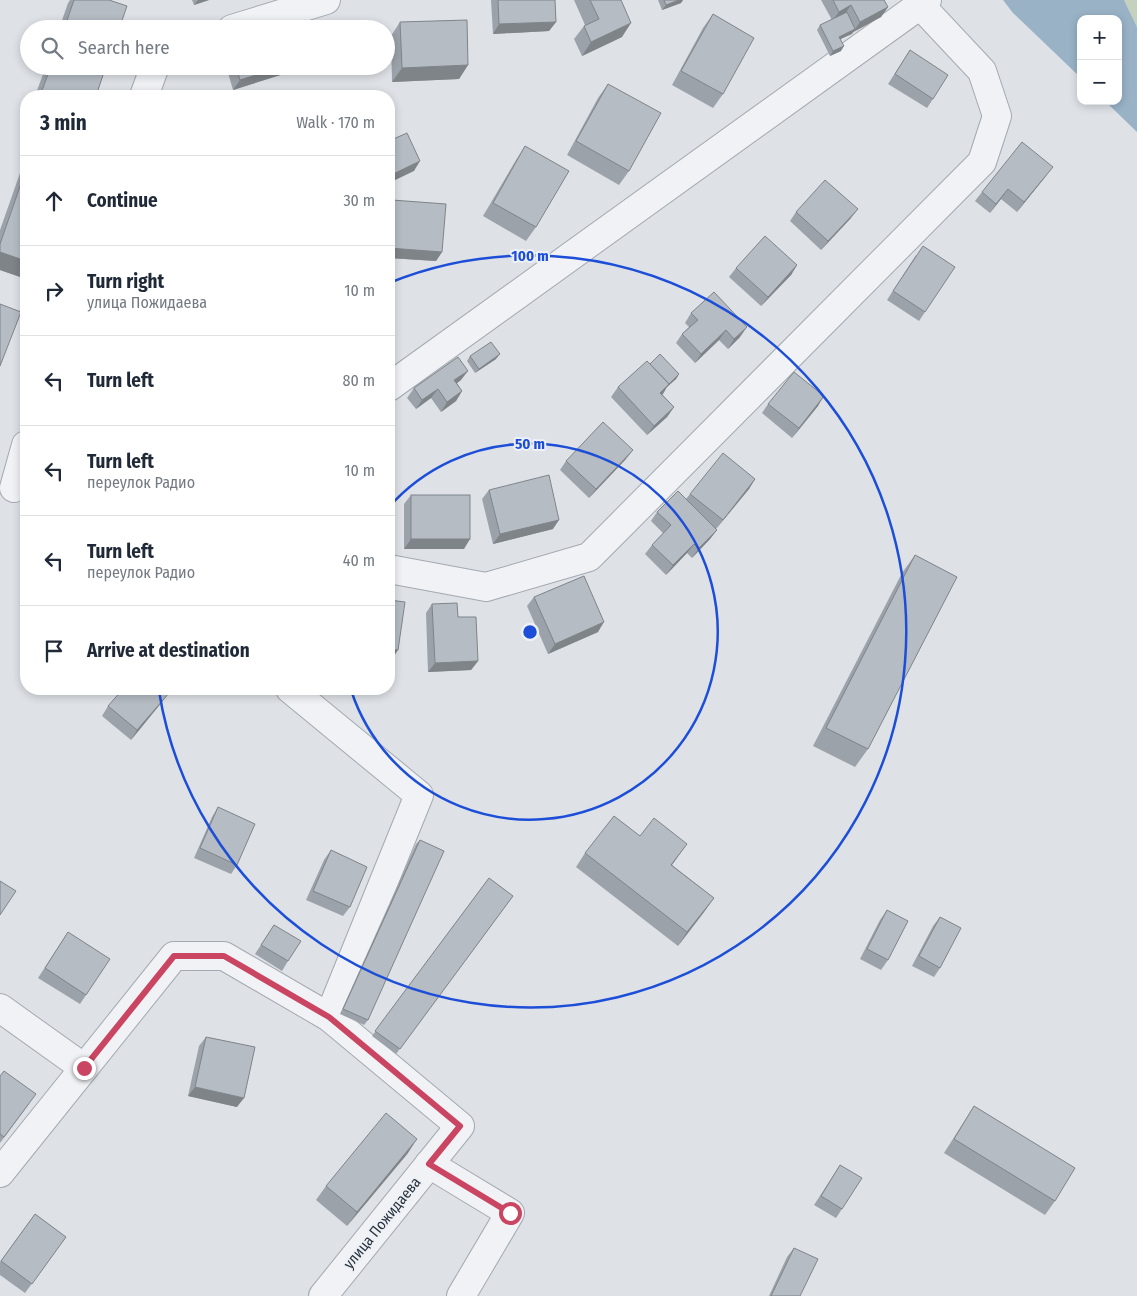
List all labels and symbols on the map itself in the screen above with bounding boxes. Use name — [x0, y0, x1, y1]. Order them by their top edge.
text: 100 m — [511, 247, 549, 265]
text: 50 m — [515, 435, 545, 453]
centre of rings — [521, 623, 539, 641]
route end — [73, 1057, 96, 1080]
street label: улица Пожидаева — [340, 1174, 424, 1272]
route start — [499, 1202, 522, 1225]

